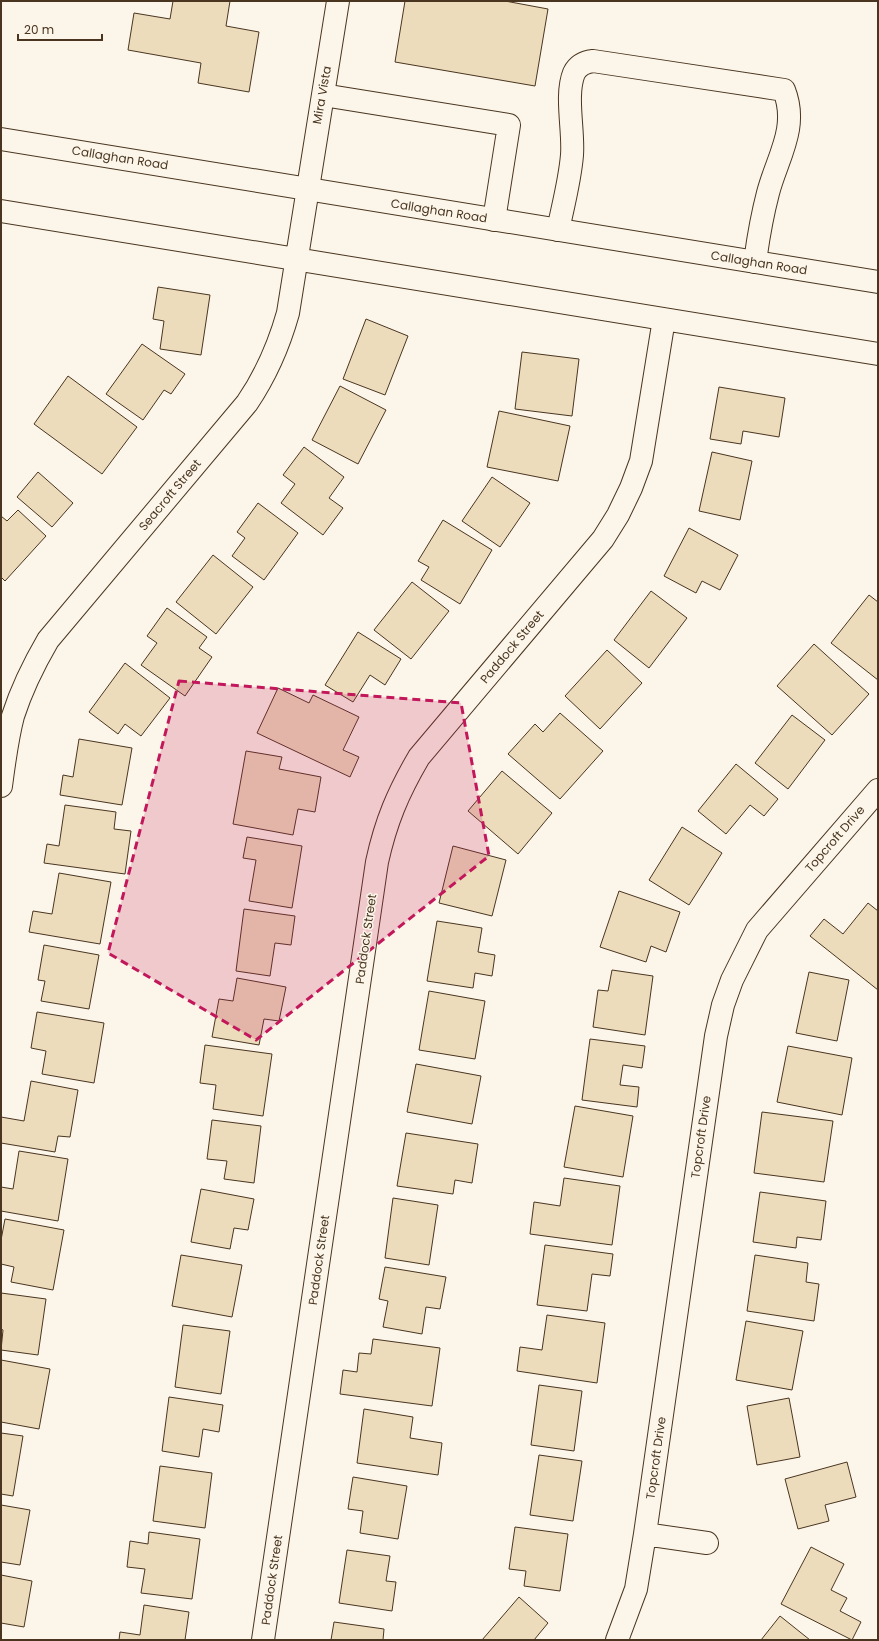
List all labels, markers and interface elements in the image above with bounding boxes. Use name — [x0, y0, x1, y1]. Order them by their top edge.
scale bar — [18, 16, 102, 42]
text: 20 m — [24, 21, 54, 38]
street label: Mira Vista — [308, 64, 335, 125]
street label: Callaghan Road — [71, 141, 170, 174]
street label: Callaghan Road — [390, 194, 489, 227]
street label: Callaghan Road — [710, 246, 809, 279]
street label: Seacroft Street — [135, 455, 205, 534]
street label: Paddock Street — [476, 606, 547, 687]
street label: Topcroft Drive — [801, 802, 868, 876]
street label: Paddock Street — [351, 893, 380, 985]
street label: Topcroft Drive — [686, 1094, 715, 1179]
street label: Paddock Street — [304, 1214, 333, 1306]
street label: Topcroft Drive — [641, 1415, 670, 1500]
street label: Paddock Street — [257, 1534, 286, 1626]

